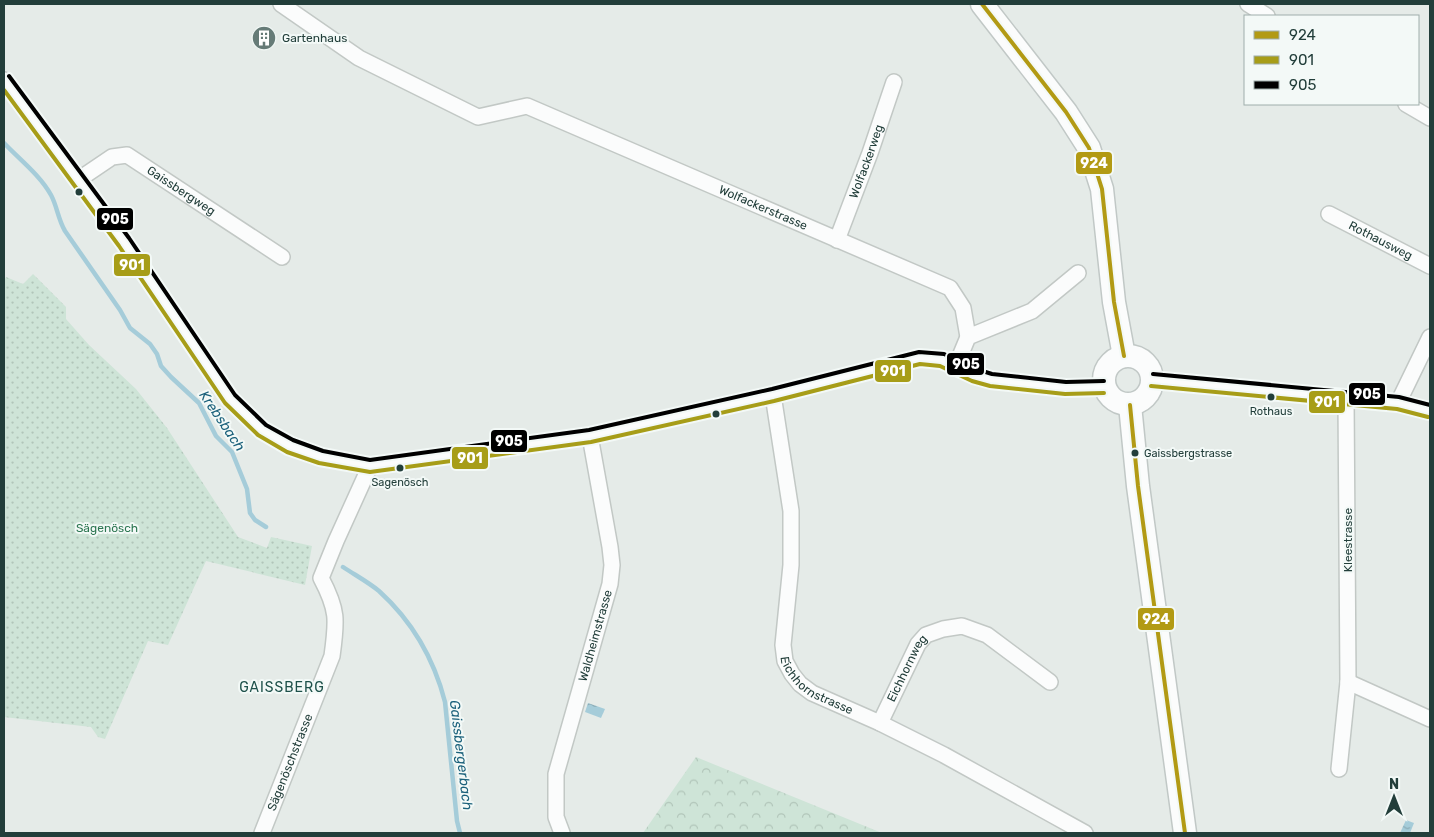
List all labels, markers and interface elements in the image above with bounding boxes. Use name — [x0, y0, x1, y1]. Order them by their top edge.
legend — [1244, 15, 1419, 105]
building icon: Gartenhaus — [251, 25, 277, 51]
text: 924 — [1289, 26, 1316, 44]
place label: Gartenhaus — [282, 31, 347, 45]
text: 901 — [1289, 51, 1314, 69]
text: 905 — [1289, 76, 1316, 94]
street label: Wolfackerweg — [846, 123, 886, 200]
line badge: 924 — [1075, 151, 1113, 175]
text: 924 — [1080, 155, 1108, 172]
street label: Gaissbergweg — [144, 163, 218, 218]
street label: Wolfackerstrasse — [717, 182, 810, 233]
unlabelled marker — [74, 187, 84, 197]
line badge: 905 — [96, 207, 134, 231]
text: 905 — [101, 211, 129, 228]
street label: Rothausweg — [1346, 218, 1415, 263]
line badge: 901 — [113, 253, 151, 277]
text: 901 — [119, 257, 145, 274]
line badge: 905 — [946, 352, 985, 376]
text: 905 — [952, 356, 980, 373]
line badge: 901 — [874, 359, 912, 383]
text: 901 — [880, 363, 906, 380]
line badge: 905 — [1348, 382, 1386, 406]
text: 905 — [1353, 386, 1381, 403]
water label: Krebsbach — [196, 387, 248, 455]
line badge: 901 — [1308, 390, 1346, 414]
marker: Rothaus — [1266, 392, 1276, 402]
text: 901 — [1314, 394, 1340, 411]
place label: Rothaus — [1250, 405, 1293, 418]
unlabelled marker — [711, 409, 721, 419]
line badge: 905 — [490, 429, 528, 453]
text: 905 — [495, 433, 523, 450]
line badge: 901 — [451, 446, 489, 470]
place label: Gaissbergstrasse — [1144, 447, 1232, 460]
marker: Gaissbergstrasse — [1130, 448, 1140, 458]
text: 901 — [457, 450, 483, 467]
marker: Sagenösch — [395, 463, 405, 473]
place label: Sagenösch — [371, 476, 429, 489]
street label: Kleestrasse — [1341, 508, 1355, 572]
park label: Sägenösch — [76, 521, 138, 535]
street label: Waldheimstrasse — [576, 588, 615, 683]
line badge: 924 — [1137, 607, 1175, 631]
text: 924 — [1142, 611, 1170, 628]
street label: Eichhornweg — [884, 632, 930, 704]
street label: Eichhornstrasse — [778, 656, 855, 717]
district label: GAISSBERG — [239, 679, 325, 696]
water label: Gaissbergerbach — [446, 699, 476, 811]
street label: Sägenöschstrasse — [264, 712, 316, 813]
north arrow — [1369, 772, 1419, 822]
text: N — [1389, 776, 1399, 793]

